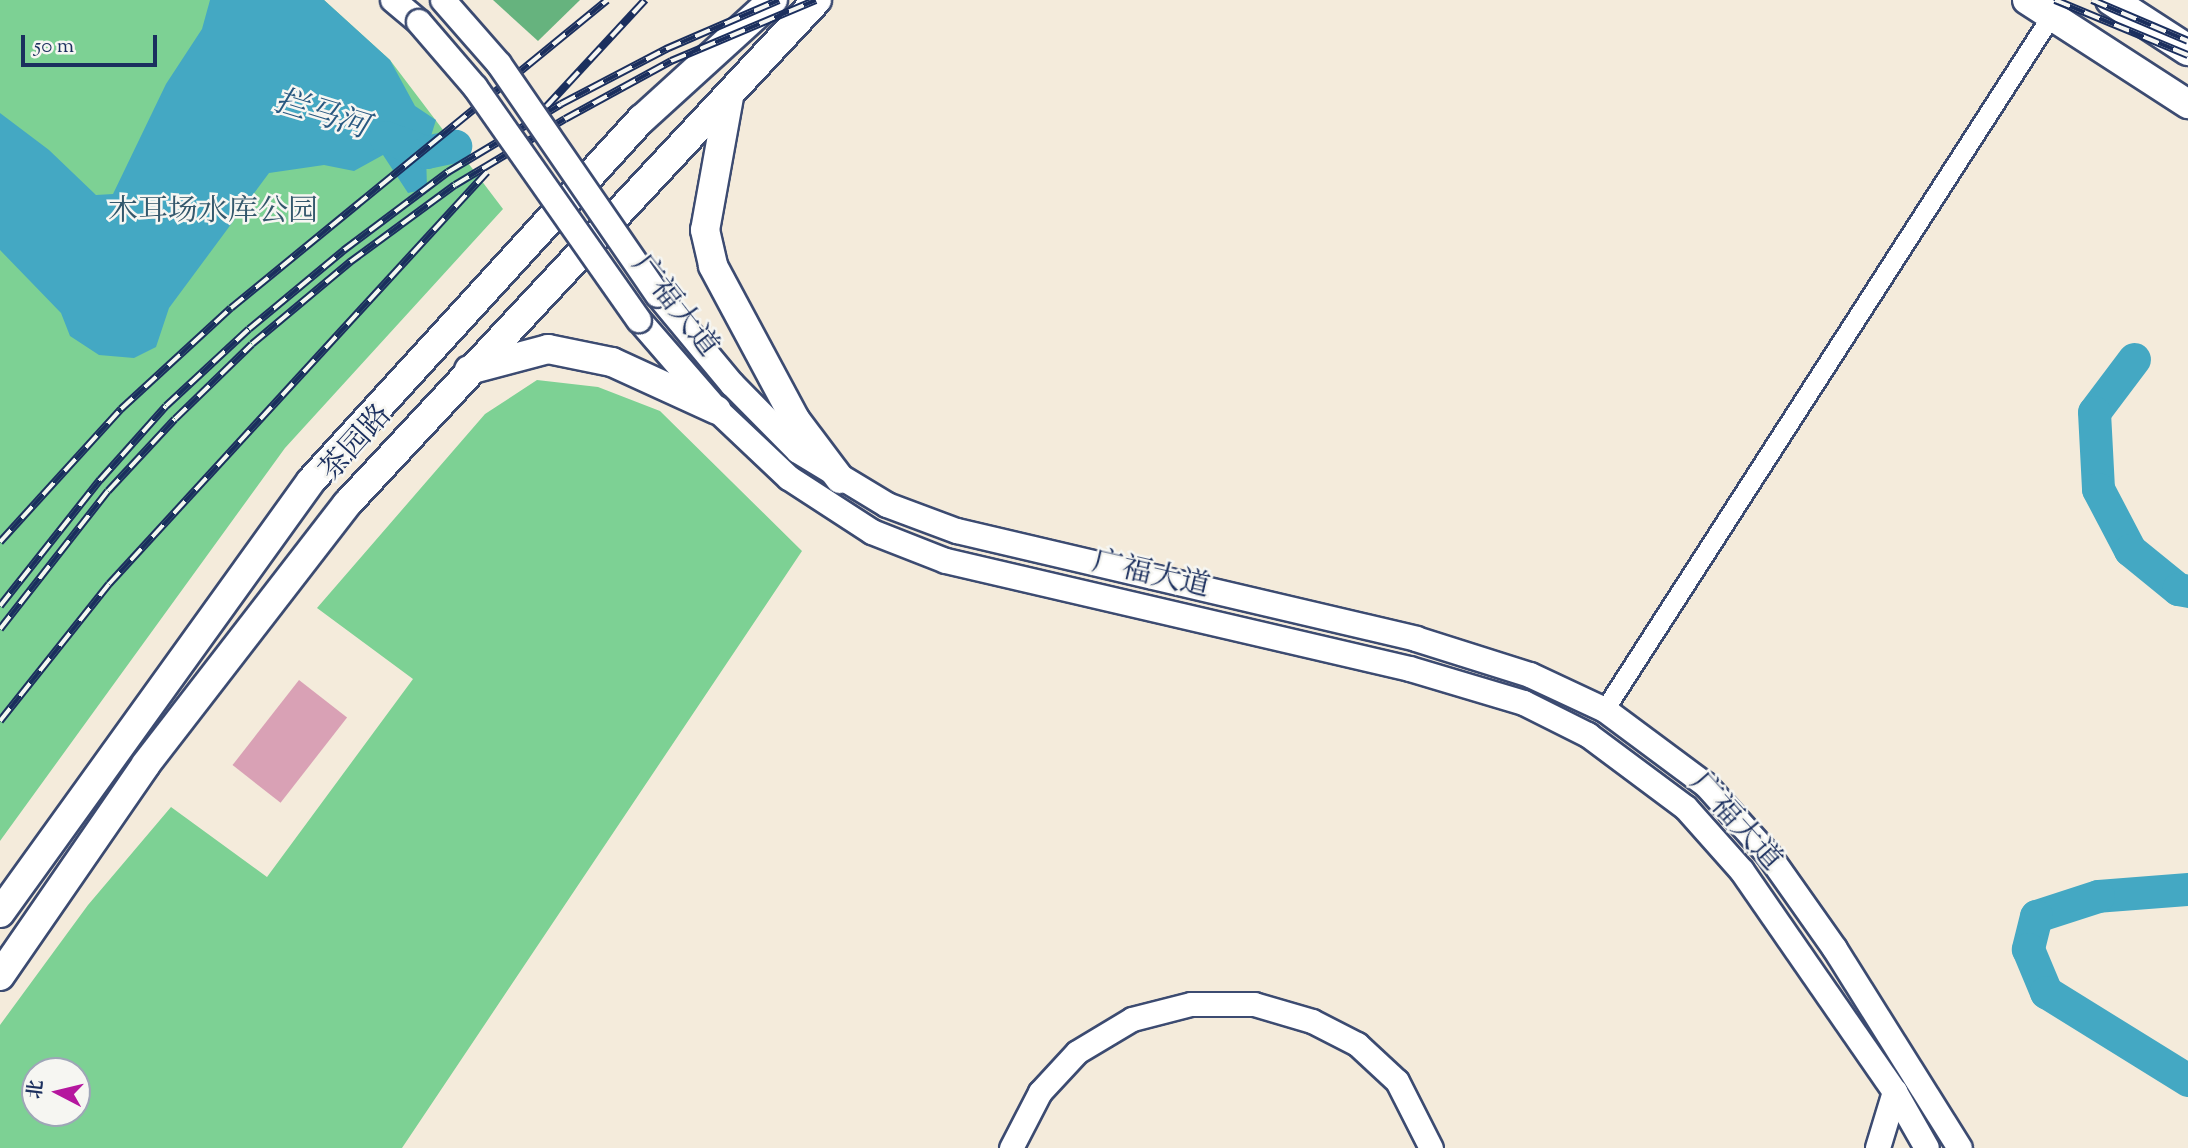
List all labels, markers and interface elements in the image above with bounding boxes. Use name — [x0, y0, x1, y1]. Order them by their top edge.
scale bar — [24, 21, 161, 65]
text: 50 m — [34, 32, 74, 62]
water label: 拦马河 — [269, 84, 373, 148]
park label: 木耳场水库公园 — [108, 195, 318, 231]
street label: 广福大道 — [623, 249, 725, 365]
street label: 茶园路 — [314, 399, 400, 489]
street label: 广福大道 — [1088, 545, 1214, 607]
street label: 广福大道 — [1681, 766, 1789, 880]
north arrow — [21, 1057, 91, 1127]
text: 北 — [22, 1079, 51, 1101]

